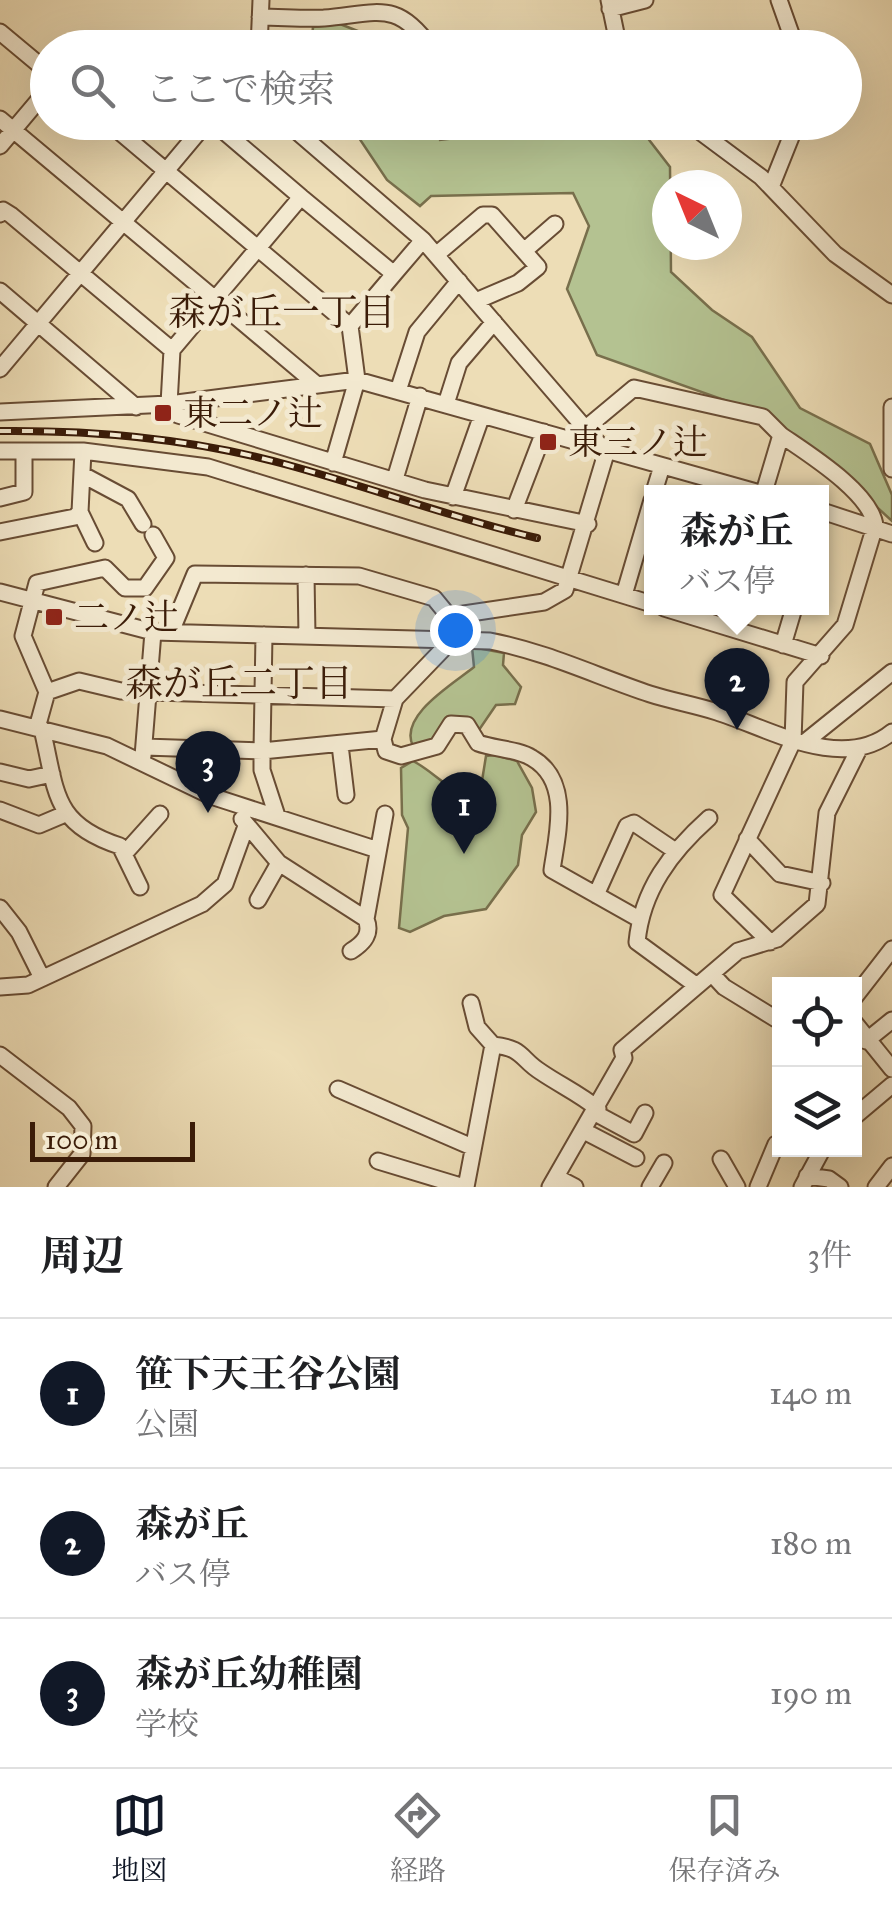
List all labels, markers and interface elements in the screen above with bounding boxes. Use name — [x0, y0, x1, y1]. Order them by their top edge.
search box — [30, 30, 862, 140]
icon: search — [65, 58, 120, 113]
text: ここで検索 — [145, 66, 335, 112]
north arrow — [652, 170, 742, 260]
district label: 森が丘一丁目 — [168, 289, 396, 335]
place label: 東二ノ辻 — [183, 392, 323, 435]
marker: 東二ノ辻 — [152, 402, 174, 424]
place label: 東三ノ辻 — [568, 421, 708, 464]
marker: 東三ノ辻 — [537, 431, 559, 453]
popup — [644, 485, 829, 615]
text: 森が丘 — [679, 508, 794, 554]
text: バス停 — [679, 562, 776, 601]
place label: 二ノ辻 — [74, 596, 179, 639]
your location — [430, 605, 481, 656]
marker: 二ノ辻 — [43, 606, 65, 628]
pin: 2 — [704, 648, 770, 730]
district label: 森が丘二丁目 — [125, 660, 353, 706]
pin: 3 — [176, 730, 240, 813]
pin: 1 — [432, 772, 496, 854]
map controls — [772, 977, 862, 1157]
button: locate — [772, 977, 862, 1067]
button: layers — [772, 1067, 862, 1157]
scale bar — [30, 1117, 195, 1162]
text: 100 m — [45, 1122, 118, 1157]
text: 周辺 — [40, 1230, 124, 1282]
text: 3件 — [807, 1236, 852, 1275]
text: 笹下天王谷公園 — [135, 1351, 401, 1397]
text: 1 — [66, 1374, 79, 1413]
text: 140 m — [769, 1374, 852, 1413]
text: 公園 — [135, 1405, 199, 1444]
text: 森が丘 — [135, 1501, 249, 1547]
text: 2 — [65, 1524, 80, 1563]
text: 180 m — [770, 1524, 852, 1563]
text: バス停 — [135, 1555, 231, 1594]
text: 森が丘幼稚園 — [135, 1651, 363, 1697]
text: 3 — [66, 1674, 79, 1713]
text: 190 m — [770, 1674, 852, 1713]
text: 学校 — [135, 1705, 199, 1744]
tab: 地図 — [111, 1788, 167, 1888]
tab: 経路 — [390, 1788, 446, 1888]
tab: 保存済み — [669, 1788, 781, 1888]

